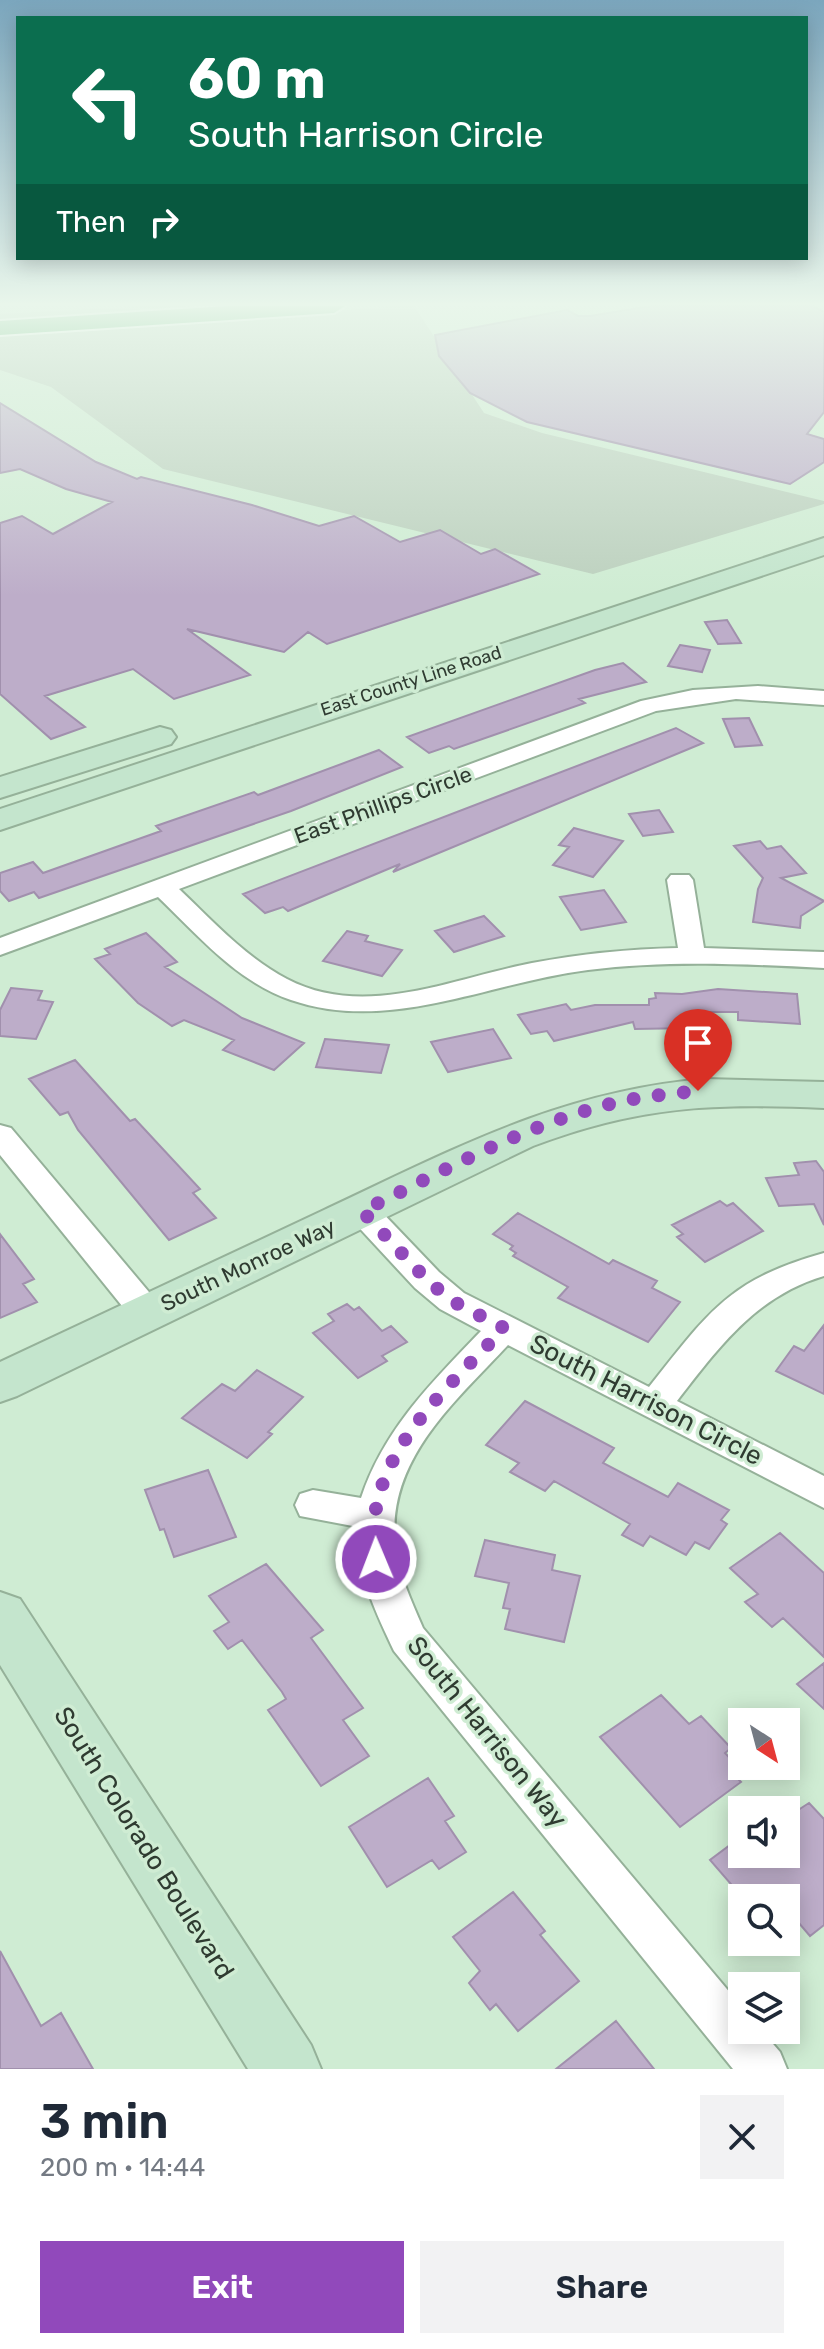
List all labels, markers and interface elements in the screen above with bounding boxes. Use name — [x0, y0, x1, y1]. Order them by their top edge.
text: 60 m — [188, 46, 326, 112]
icon: left — [56, 48, 160, 152]
text: South Harrison Circle — [188, 113, 544, 156]
icon: right — [142, 200, 186, 244]
text: Then — [56, 204, 126, 240]
street label: East County Line Road — [318, 641, 504, 721]
street label: East Phillips Circle — [290, 760, 476, 850]
pin — [664, 1009, 732, 1091]
icon: arrive — [676, 1021, 720, 1065]
street label: South Monroe Way — [156, 1213, 340, 1317]
street label: South Harrison Circle — [525, 1328, 767, 1472]
position arrow — [334, 1517, 418, 1601]
street label: South Harrison Way — [400, 1630, 574, 1834]
street label: South Colorado Boulevard — [47, 1701, 241, 1985]
north arrow — [728, 1708, 800, 1780]
map controls — [728, 1708, 800, 2044]
button: sound — [728, 1796, 800, 1868]
button: search — [728, 1884, 800, 1956]
button: layers — [728, 1972, 800, 2044]
text: 3 min — [40, 2093, 169, 2150]
button: close — [700, 2095, 784, 2179]
text: 200 m · 14:44 — [40, 2152, 205, 2183]
button: Exit — [40, 2241, 404, 2333]
button: Share — [420, 2241, 784, 2333]

